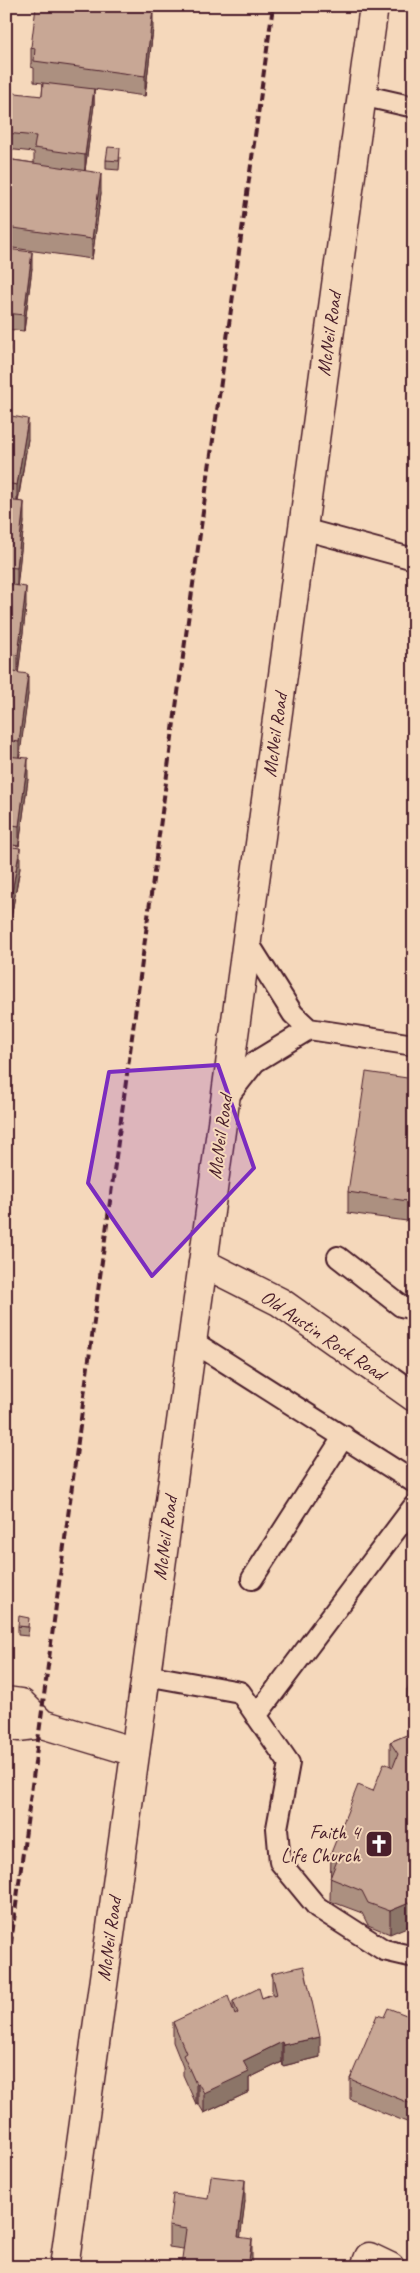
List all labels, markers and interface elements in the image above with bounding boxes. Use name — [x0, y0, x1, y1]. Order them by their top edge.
street label: McNeil Road — [311, 287, 348, 378]
street label: McNeil Road — [257, 688, 294, 779]
street label: McNeil Road — [202, 1090, 239, 1181]
street label: Old Austin Rock Road — [256, 1284, 393, 1388]
street label: McNeil Road — [147, 1491, 184, 1582]
place label: Faith 4 Life Church — [281, 1820, 362, 1868]
church icon: Faith 4 Life Church — [364, 1829, 394, 1859]
street label: McNeil Road — [91, 1892, 128, 1983]

